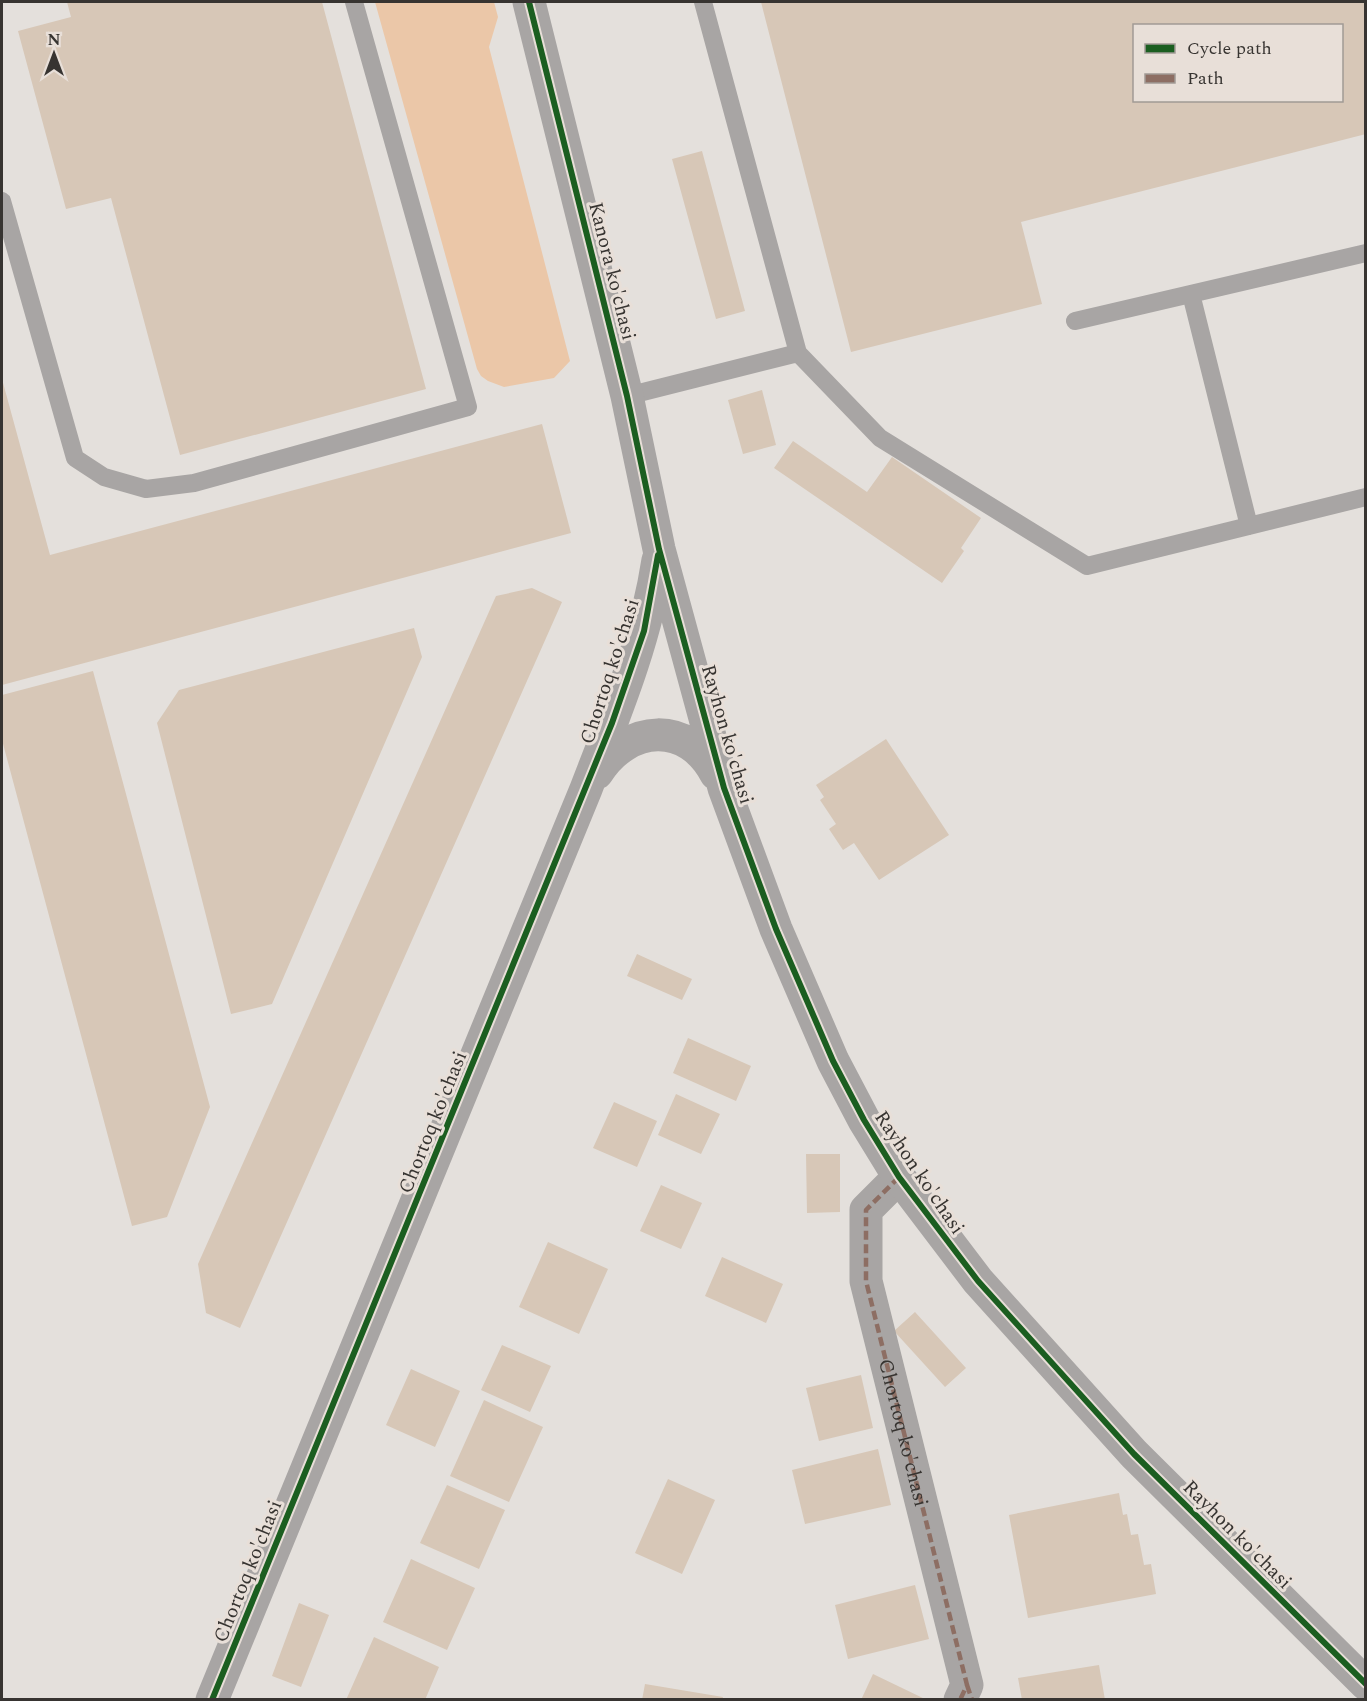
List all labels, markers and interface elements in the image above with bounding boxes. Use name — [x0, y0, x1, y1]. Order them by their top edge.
north arrow — [24, 24, 84, 84]
legend — [1133, 24, 1343, 102]
text: N — [47, 28, 61, 52]
text: Cycle path — [1187, 35, 1272, 62]
text: Path — [1187, 65, 1224, 92]
street label: Kanora ko'chasi — [580, 199, 644, 344]
street label: Chortoq ko'chasi — [572, 595, 648, 748]
street label: Rayhon ko'chasi — [693, 661, 761, 808]
street label: Chortoq ko'chasi — [391, 1047, 475, 1198]
street label: Rayhon ko'chasi — [866, 1104, 972, 1241]
street label: Chortoq ko'chasi — [870, 1356, 936, 1510]
street label: Rayhon ko'chasi — [1176, 1473, 1299, 1596]
street label: Chortoq ko'chasi — [206, 1496, 290, 1647]

